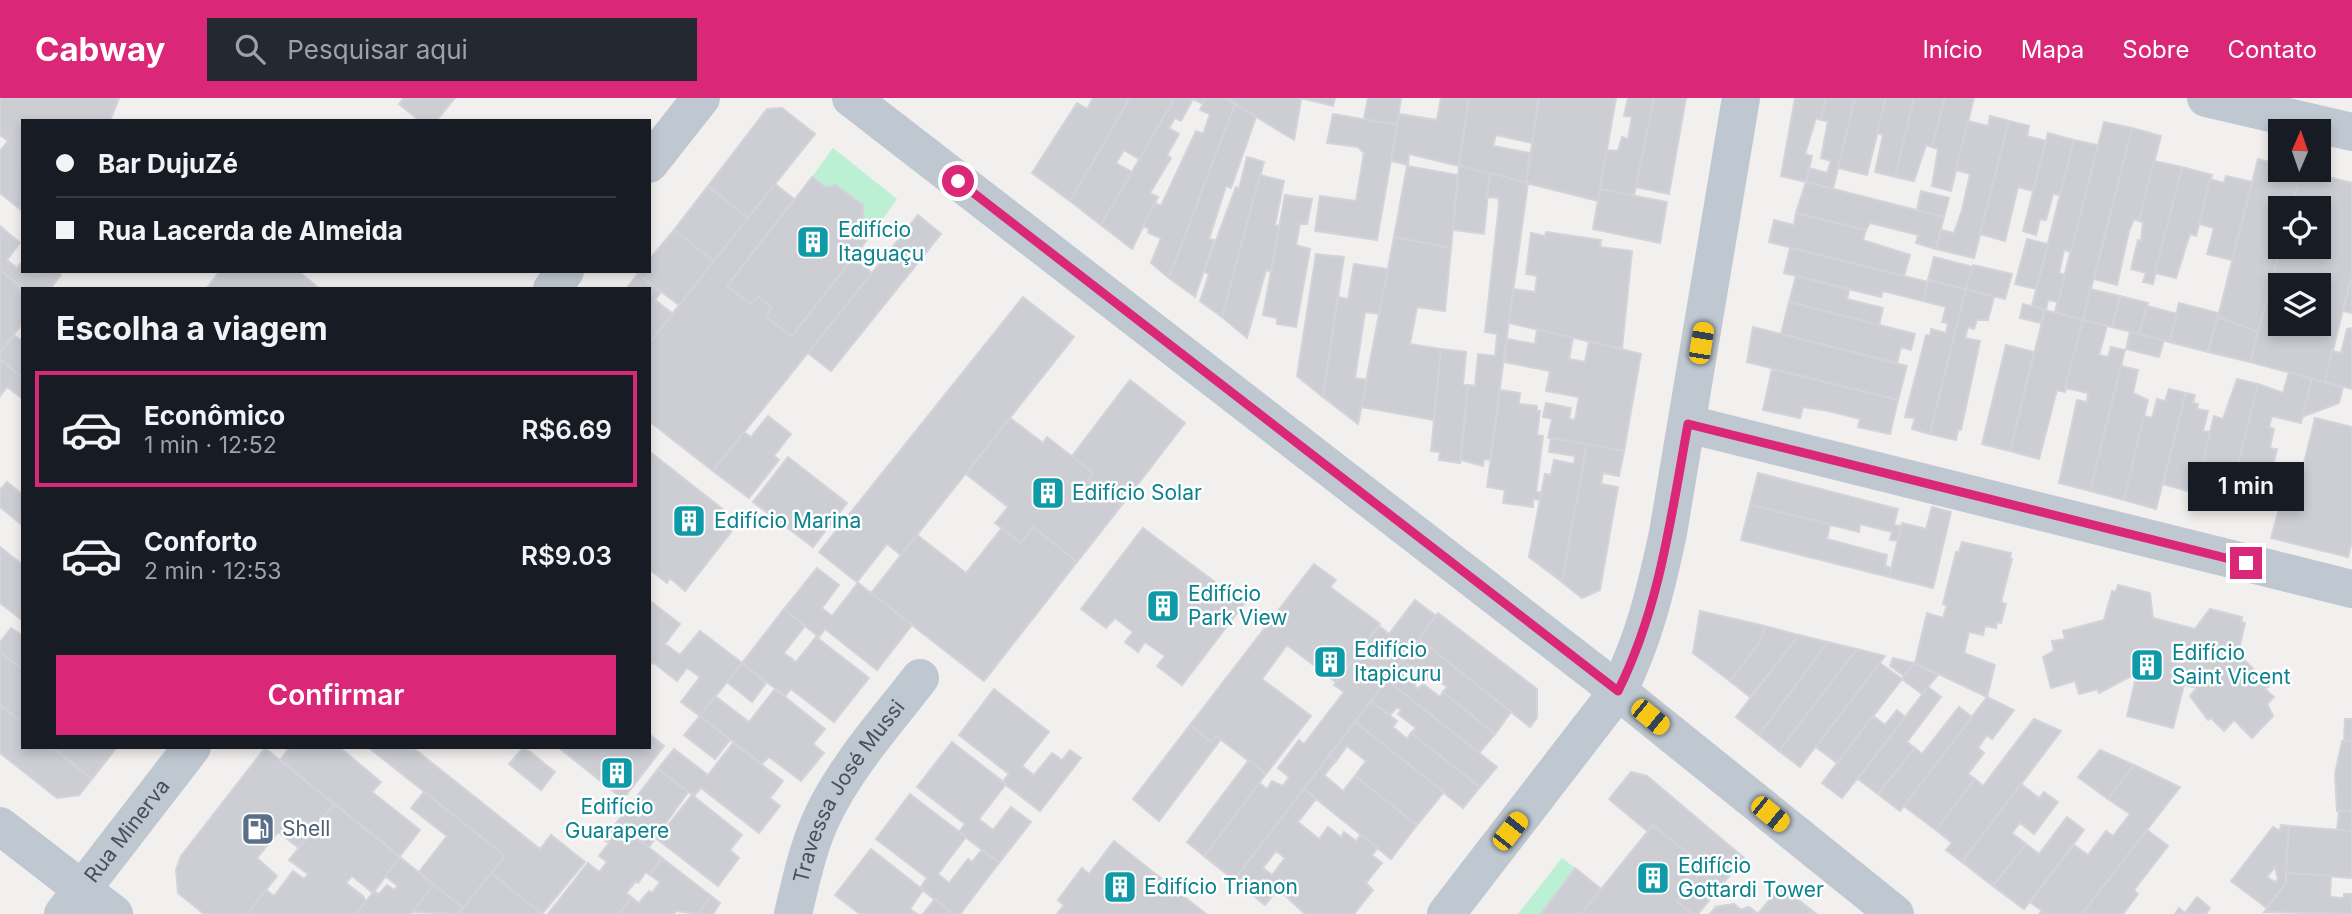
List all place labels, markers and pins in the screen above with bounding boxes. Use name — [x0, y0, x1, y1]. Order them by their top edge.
place label: Edifício Itaguaçu — [838, 217, 924, 266]
building icon: Edifício Itaguaçu — [794, 223, 832, 261]
building icon: Edifício Solar — [1029, 474, 1067, 512]
place label: Edifício Solar — [1072, 480, 1202, 505]
building icon: Edifício Marina — [670, 502, 708, 540]
place label: Edifício Marina — [714, 508, 861, 533]
place label: Edifício Park View — [1188, 581, 1288, 630]
building icon: Edifício Park View — [1144, 587, 1182, 625]
place label: Edifício Itapicuru — [1354, 637, 1441, 686]
place label: Edifício Saint Vicent — [2172, 640, 2291, 689]
building icon: Edifício Itapicuru — [1311, 643, 1349, 681]
building icon: Edifício Saint Vicent — [2128, 646, 2166, 684]
building icon: Edifício Guarapere — [598, 754, 636, 792]
place label: Edifício Guarapere — [565, 794, 669, 843]
fuel station icon: Shell — [239, 810, 277, 848]
place label: Shell — [282, 816, 330, 841]
place label: Edifício Gottardi Tower — [1678, 853, 1824, 902]
building icon: Edifício Gottardi Tower — [1634, 859, 1672, 897]
building icon: Edifício Trianon — [1101, 868, 1139, 906]
place label: Edifício Trianon — [1144, 874, 1298, 899]

